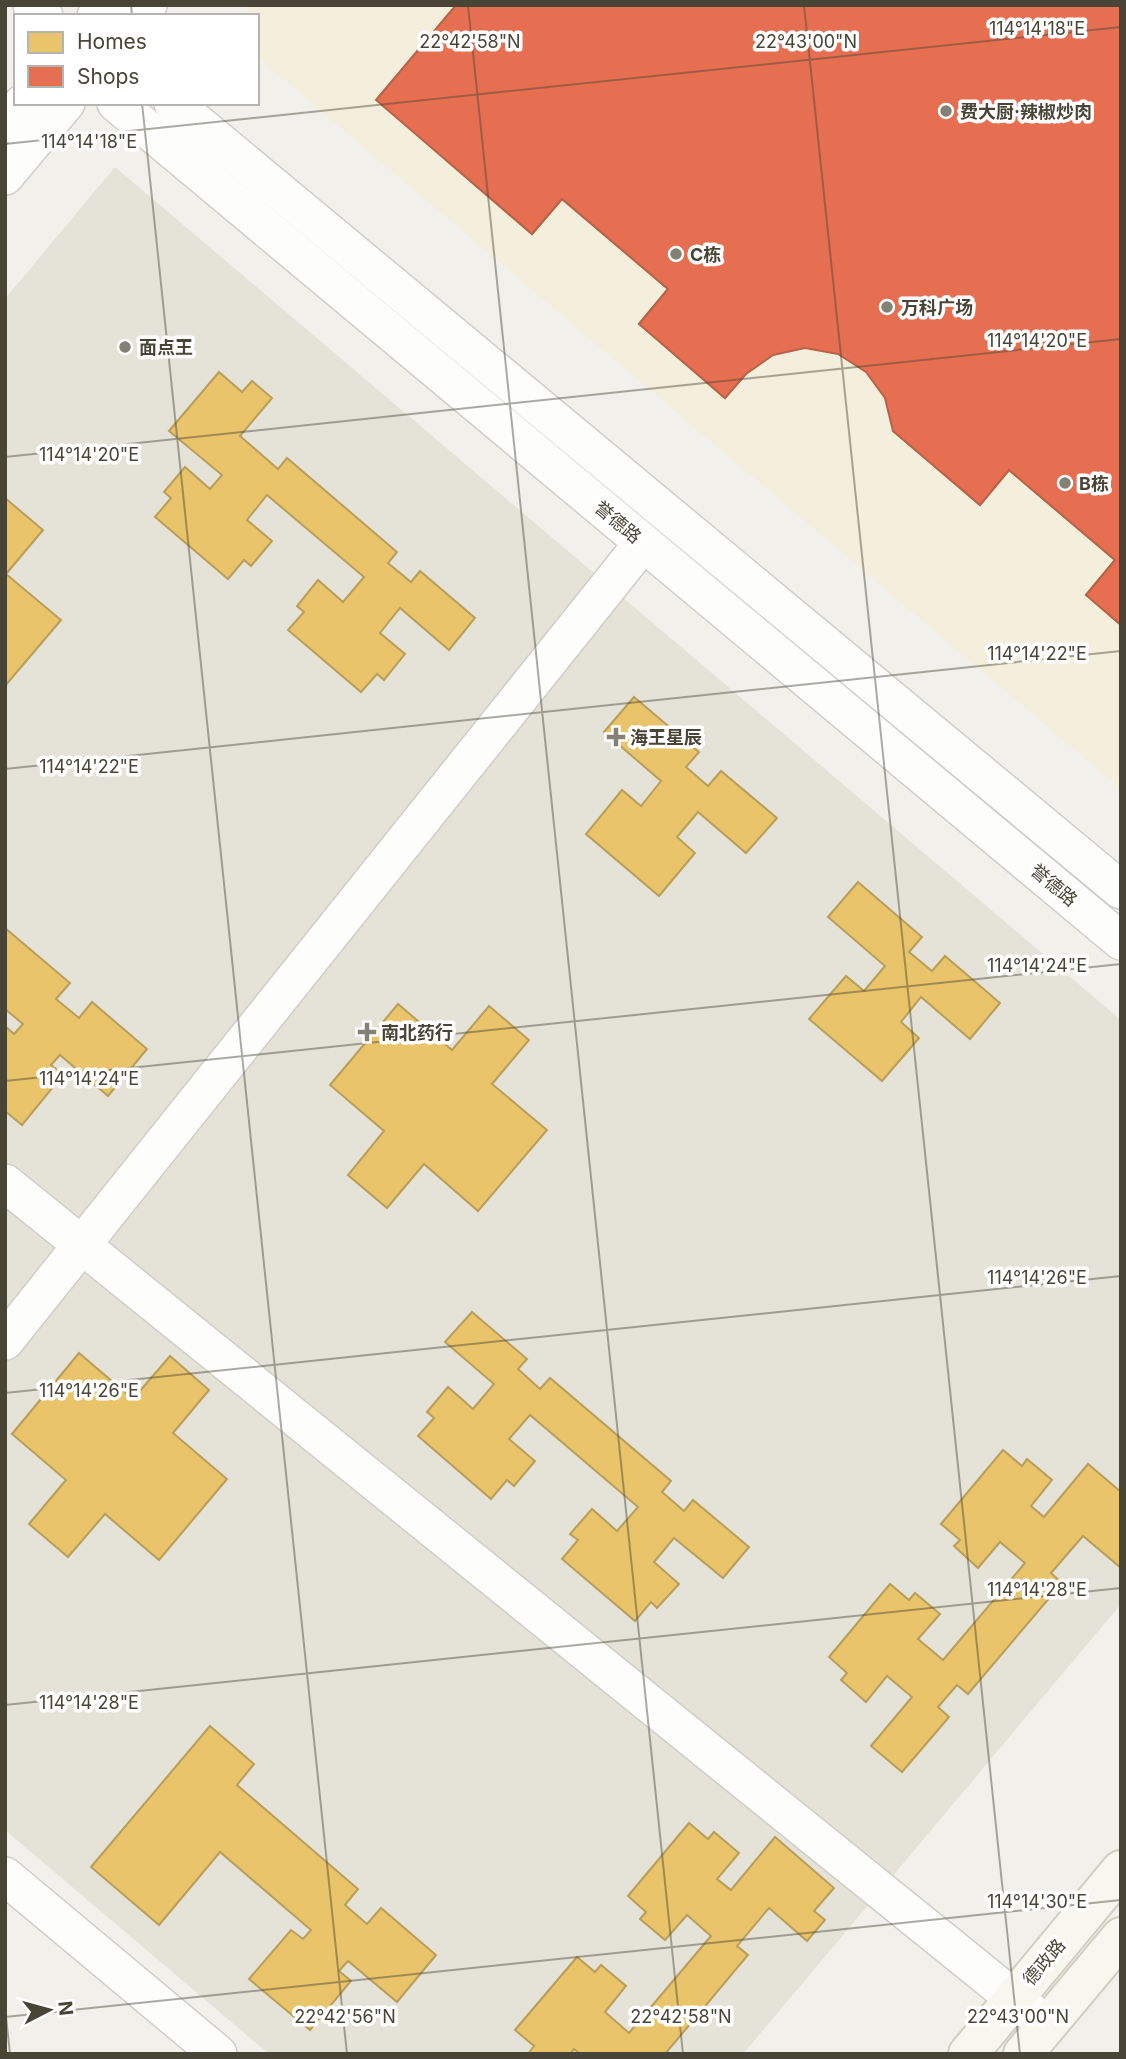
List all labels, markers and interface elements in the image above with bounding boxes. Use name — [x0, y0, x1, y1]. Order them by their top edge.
legend — [14, 14, 259, 105]
text: 114°14'18"E — [989, 18, 1085, 39]
text: Homes — [77, 29, 147, 54]
text: 22°42'58"N — [419, 31, 521, 52]
text: 22°43'00"N — [755, 31, 857, 52]
text: Shops — [77, 64, 139, 89]
place label: 费大厨·辣椒炒肉 — [960, 101, 1092, 122]
marker: 费大厨·辣椒炒肉 — [938, 103, 954, 119]
text: 114°14'18"E — [41, 131, 137, 152]
place label: C栋 — [690, 244, 721, 265]
marker: C栋 — [668, 246, 684, 262]
place label: 万科广场 — [901, 297, 973, 318]
marker: 万科广场 — [879, 299, 895, 315]
text: 114°14'20"E — [987, 330, 1087, 351]
place label: 面点王 — [139, 337, 193, 358]
marker: 面点王 — [117, 339, 133, 355]
text: 114°14'20"E — [39, 444, 139, 465]
place label: B栋 — [1079, 473, 1109, 494]
marker: B栋 — [1057, 475, 1073, 491]
street label: 誉德路 — [591, 497, 645, 547]
text: 114°14'22"E — [987, 643, 1087, 664]
place label: 海王星辰 — [630, 727, 702, 748]
marker: 海王星辰 — [608, 729, 624, 745]
text: 114°14'22"E — [39, 756, 139, 777]
street label: 誉德路 — [1027, 860, 1081, 910]
text: 114°14'24"E — [987, 955, 1087, 976]
place label: 南北药行 — [381, 1022, 453, 1043]
marker: 南北药行 — [359, 1024, 375, 1040]
text: 114°14'24"E — [39, 1068, 139, 1089]
text: 114°14'26"E — [987, 1267, 1087, 1288]
text: 114°14'26"E — [39, 1380, 139, 1401]
text: 114°14'28"E — [987, 1579, 1087, 1600]
text: 114°14'28"E — [39, 1692, 139, 1713]
text: 114°14'30"E — [987, 1891, 1087, 1912]
street label: 德政路 — [1019, 1935, 1069, 1989]
north arrow — [14, 1975, 84, 2045]
text: N — [53, 2000, 78, 2017]
text: 22°42'56"N — [294, 2006, 396, 2027]
text: 22°42'58"N — [630, 2006, 732, 2027]
text: 22°43'00"N — [967, 2006, 1069, 2027]

